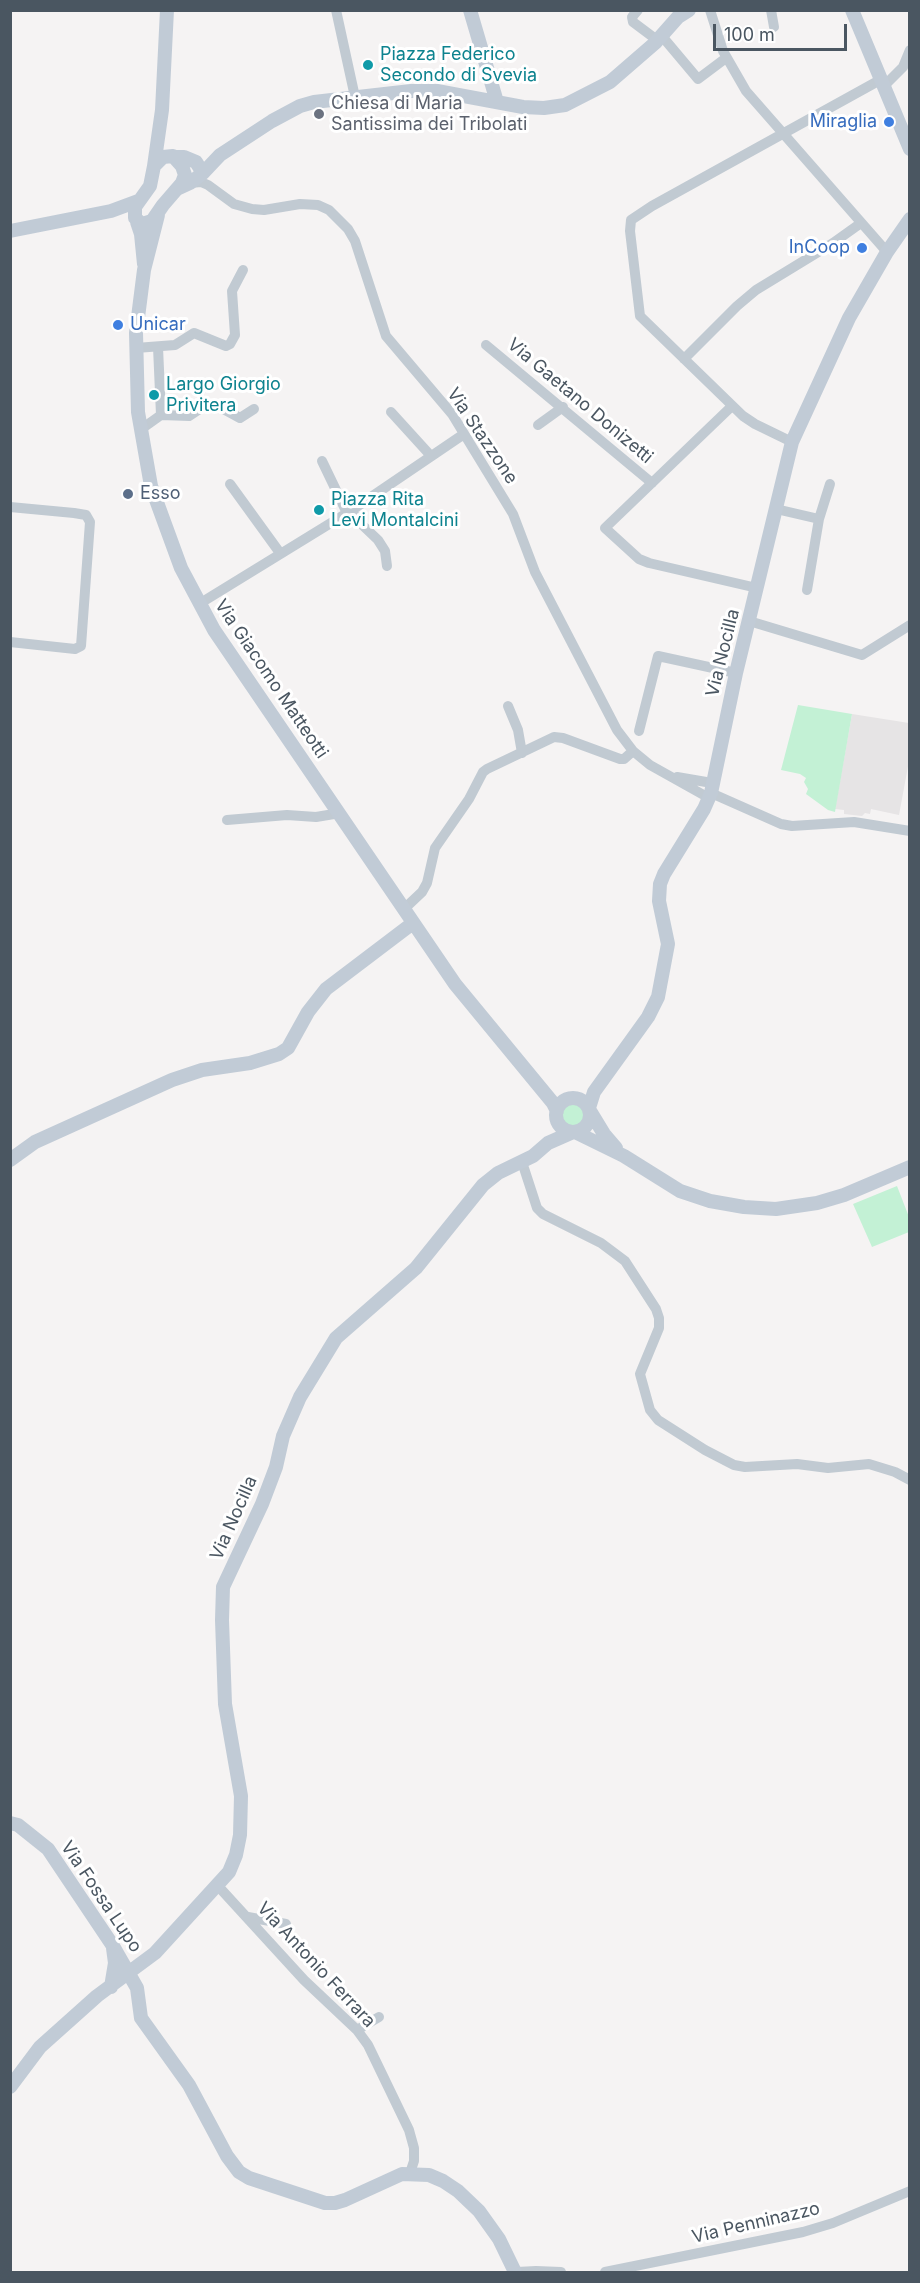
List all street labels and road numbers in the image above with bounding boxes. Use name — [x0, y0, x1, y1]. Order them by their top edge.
street label: Via Gaetano Donizetti — [503, 334, 657, 468]
street label: Via Stazzone — [442, 384, 522, 488]
street label: Via Giacomo Matteotti — [210, 595, 332, 763]
street label: Via Nocilla — [702, 607, 744, 699]
street label: Via Nocilla — [206, 1473, 262, 1563]
street label: Via Fossa Lupo — [56, 1837, 146, 1957]
street label: Via Antonio Ferrara — [252, 1898, 380, 2032]
street label: Via Penninazzo — [690, 2198, 822, 2248]

